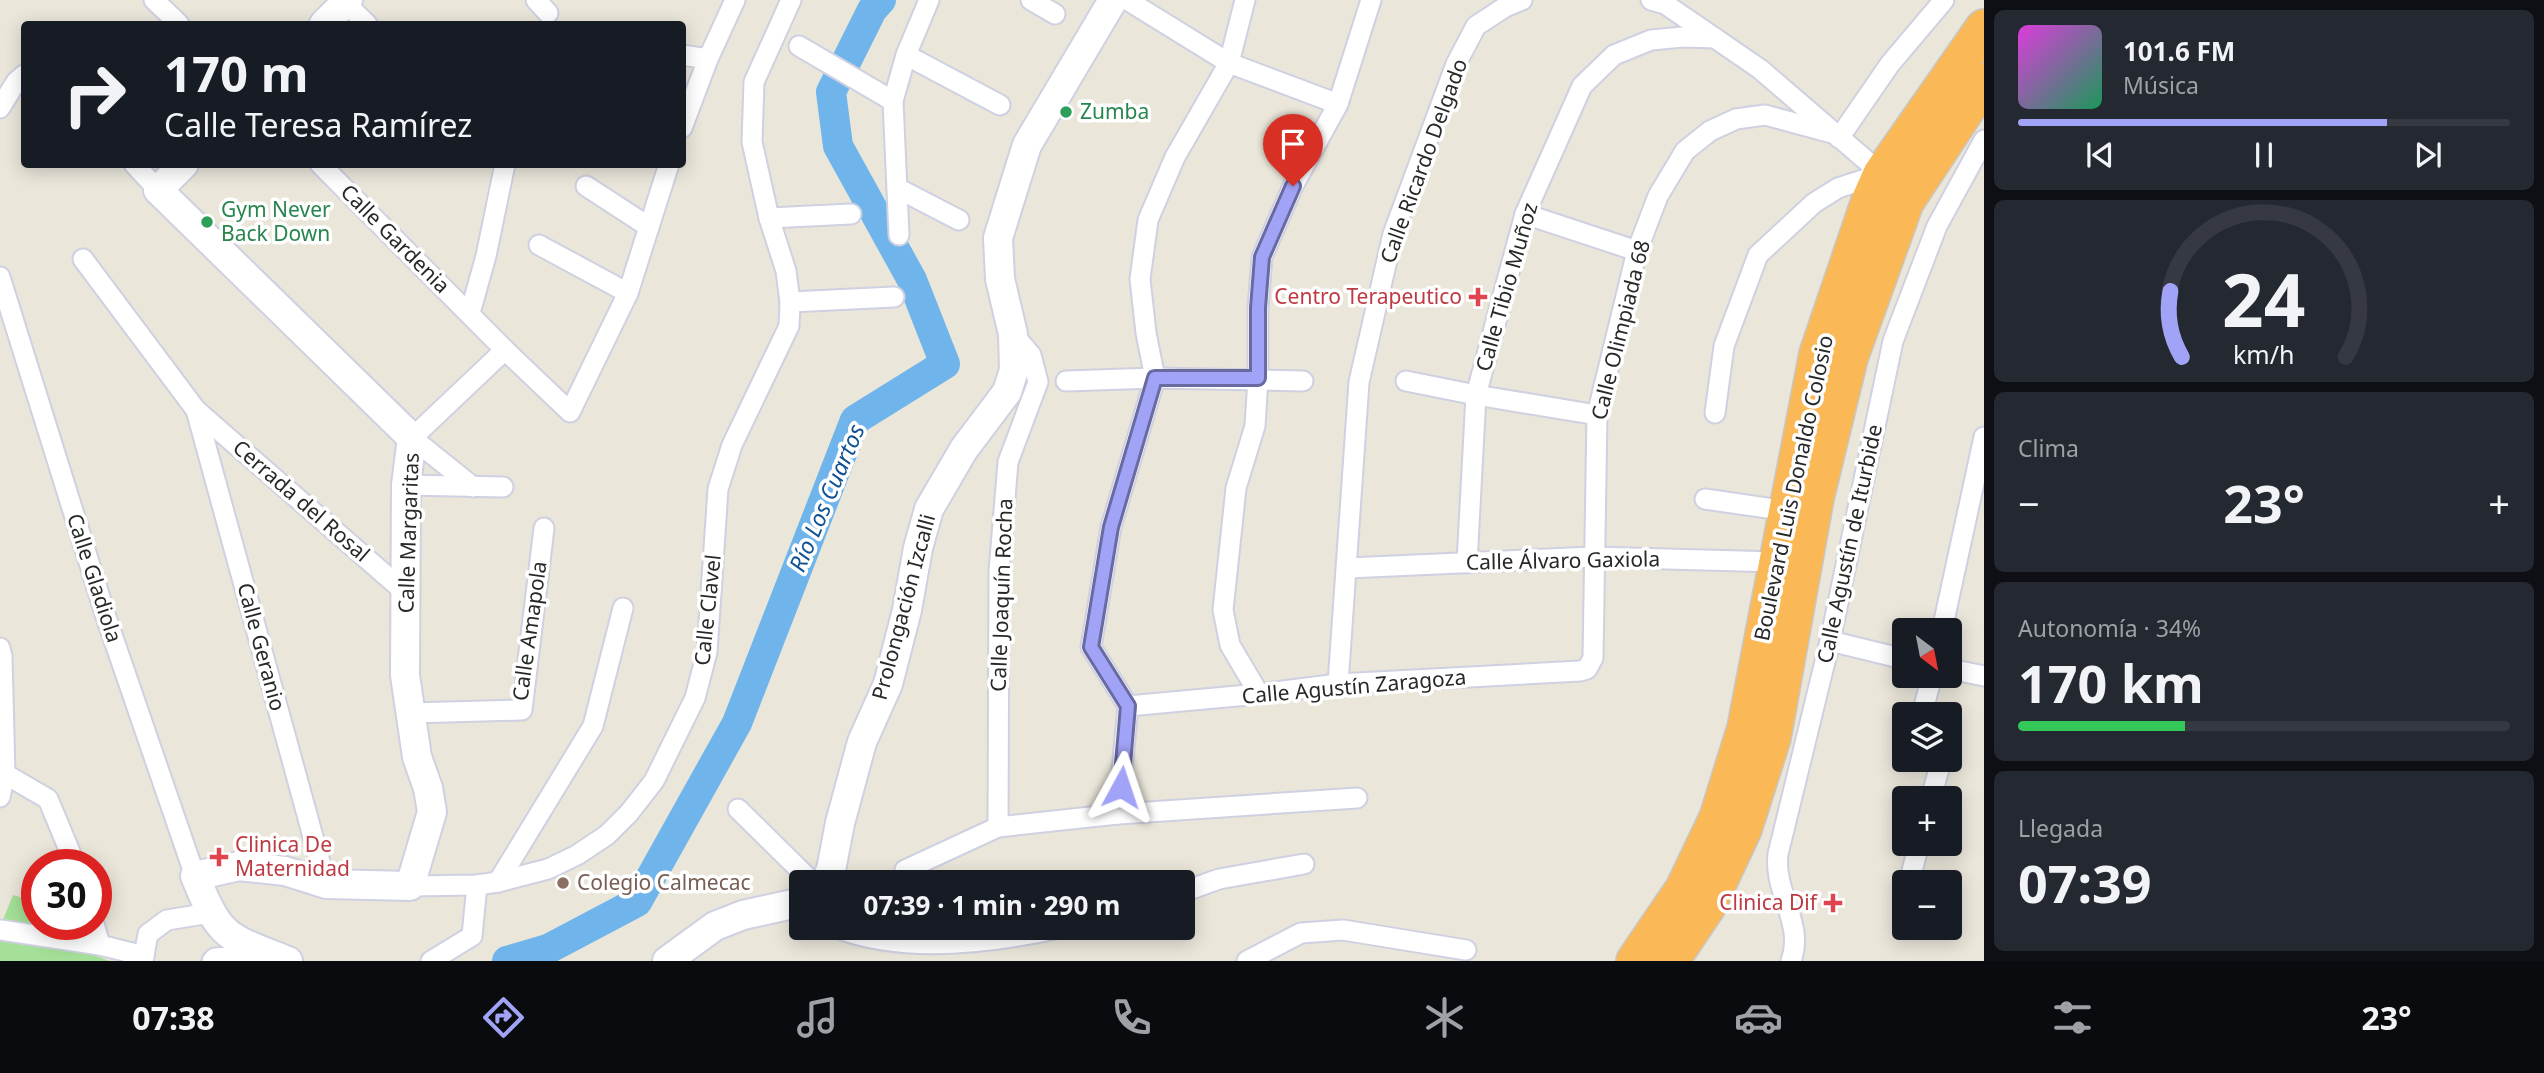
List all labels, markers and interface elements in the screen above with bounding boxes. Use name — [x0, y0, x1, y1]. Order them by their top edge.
text: 101.6 FM — [2123, 33, 2235, 69]
text: 170 m — [164, 40, 309, 106]
icon: right — [49, 49, 140, 140]
street label: Calle Ricardo Delgado — [1373, 54, 1473, 267]
text: Música — [2123, 69, 2199, 101]
place label: Zumba — [1080, 97, 1149, 125]
text: Calle Teresa Ramírez — [164, 103, 472, 146]
marker: Zumba — [1058, 104, 1074, 120]
pin — [1263, 114, 1323, 186]
icon: arrive — [1274, 125, 1312, 163]
icon: previous — [2081, 136, 2119, 174]
icon: pause — [2245, 136, 2283, 174]
icon: next — [2409, 136, 2447, 174]
street label: Calle Gardenia — [335, 178, 456, 299]
place label: Gym Never Back Down — [221, 195, 331, 247]
street label: Calle Tibio Muñoz — [1469, 199, 1544, 374]
marker: Gym Never Back Down — [199, 214, 215, 230]
street label: Calle Olimpiada 68 — [1584, 237, 1656, 423]
text: 24 — [2222, 249, 2306, 348]
place label: Centro Terapeutico — [1274, 282, 1462, 310]
marker: Centro Terapeutico — [1468, 287, 1488, 307]
street label: Boulevard Luis Donaldo Colosio — [1747, 332, 1839, 643]
text: km/h — [2233, 337, 2295, 371]
water label: Río Los Cuartos — [781, 419, 872, 576]
street label: Calle Agustín de Iturbide — [1810, 422, 1888, 666]
text: Clima — [2018, 432, 2079, 464]
street label: Cerrada del Rosal — [227, 433, 376, 567]
street label: Calle Margaritas — [391, 452, 425, 614]
text: 23° — [2223, 467, 2305, 538]
text: − — [2018, 477, 2040, 529]
text: + — [2488, 477, 2510, 529]
street label: Calle Joaquín Rocha — [984, 498, 1018, 692]
street label: Calle Gladiola — [61, 510, 129, 646]
street label: Prolongación Izcalli — [865, 511, 941, 703]
street label: Calle Álvaro Gaxiola — [1466, 544, 1660, 576]
street label: Calle Clavel — [687, 553, 727, 667]
street label: Calle Amapola — [505, 559, 553, 703]
street label: Calle Geranio — [231, 580, 293, 714]
text: Autonomía · 34% — [2018, 612, 2201, 644]
north arrow — [1892, 618, 1962, 688]
map controls — [1892, 618, 1962, 940]
text: 170 km — [2018, 647, 2204, 718]
street label: Calle Agustín Zaragoza — [1241, 662, 1467, 710]
button: layers — [1892, 702, 1962, 772]
position arrow — [1084, 750, 1158, 824]
button: + — [1892, 786, 1962, 856]
text: Llegada — [2018, 812, 2103, 844]
place label: Clinica De Maternidad — [235, 830, 350, 882]
marker: Clinica De Maternidad — [209, 847, 229, 867]
text: 07:39 — [2018, 847, 2152, 918]
speed limit sign: 30 — [21, 849, 112, 940]
place label: Colegio Calmecac — [577, 868, 751, 896]
button: − — [1892, 870, 1962, 940]
marker: Colegio Calmecac — [555, 875, 571, 891]
text: 07:39 · 1 min · 290 m — [864, 887, 1120, 923]
place label: Clinica Dif — [1719, 888, 1819, 916]
marker: Clinica Dif — [1823, 893, 1843, 913]
icon: directions — [479, 993, 528, 1042]
icon: music — [793, 993, 842, 1042]
icon: phone — [1107, 993, 1156, 1042]
icon: climate — [1420, 993, 1469, 1042]
icon: car — [1734, 993, 1783, 1042]
icon: filters — [2048, 993, 2097, 1042]
text: 07:38 — [132, 996, 215, 1039]
text: 23° — [2361, 996, 2412, 1039]

